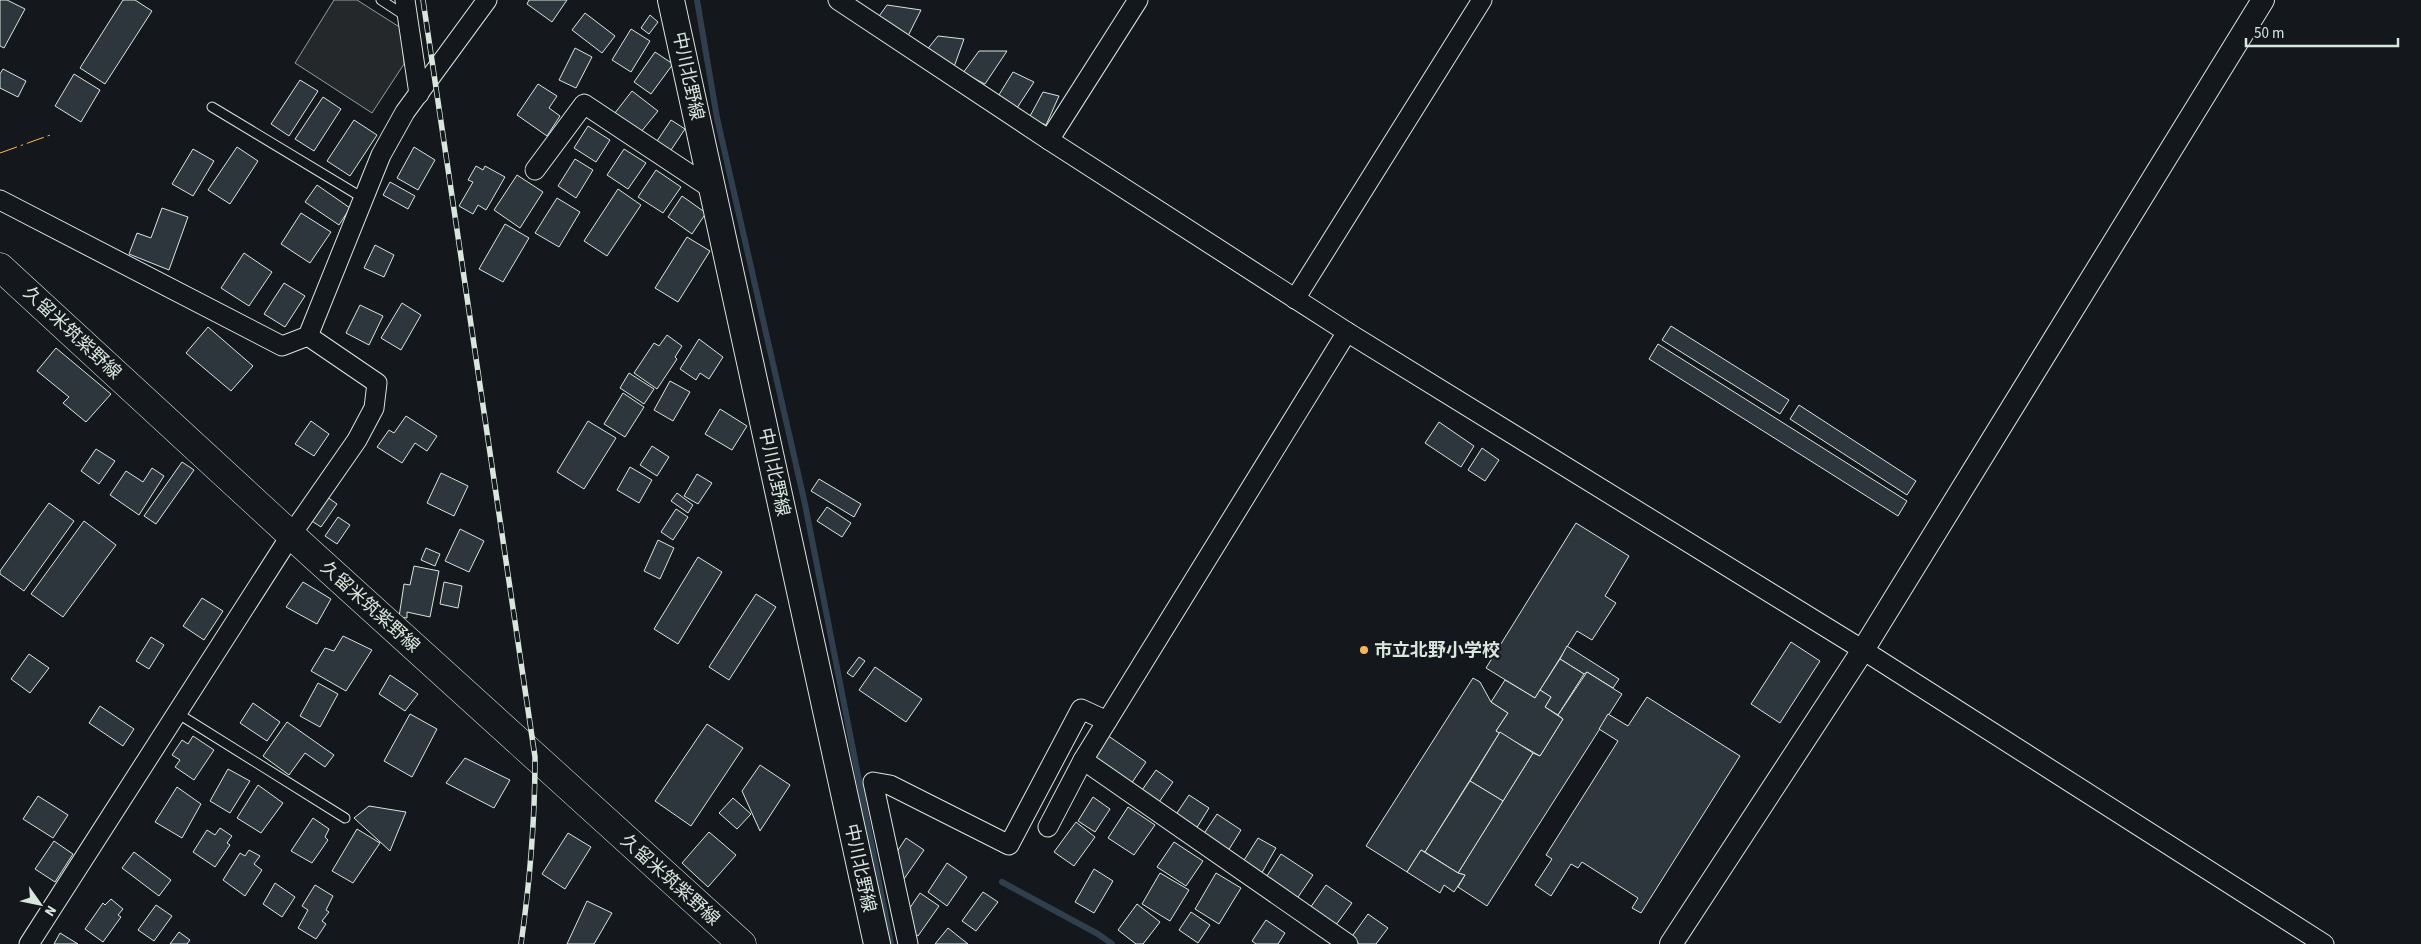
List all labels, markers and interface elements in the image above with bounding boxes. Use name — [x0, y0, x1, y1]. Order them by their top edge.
scale bar — [2246, 15, 2398, 47]
text: 50 m — [2254, 23, 2284, 44]
street label: 中川北野線 — [666, 29, 710, 123]
street label: 久留米筑紫野線 — [17, 281, 127, 385]
street label: 中川北野線 — [752, 425, 796, 519]
street label: 久留米筑紫野線 — [315, 556, 425, 658]
place label: 市立北野小学校 — [1374, 638, 1500, 663]
marker: 市立北野小学校 — [1358, 644, 1370, 656]
street label: 中川北野線 — [838, 821, 882, 915]
street label: 久留米筑紫野線 — [615, 829, 725, 931]
north arrow — [15, 879, 65, 929]
text: N — [39, 901, 61, 920]

